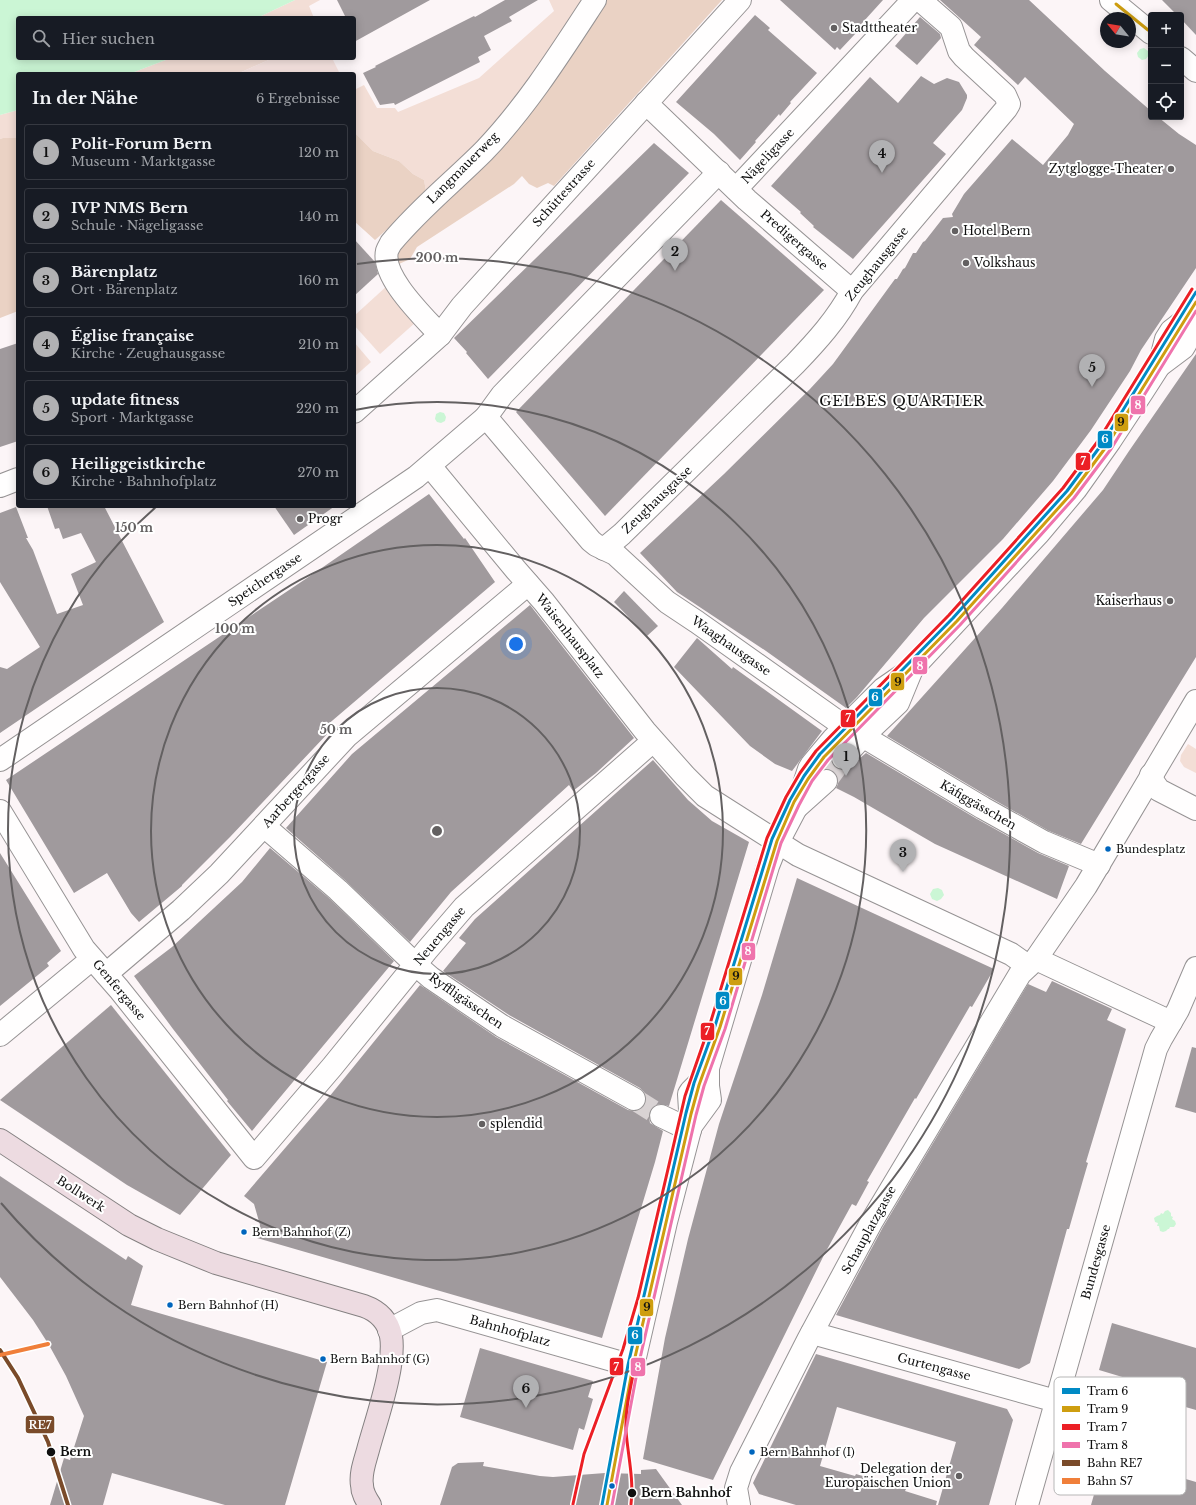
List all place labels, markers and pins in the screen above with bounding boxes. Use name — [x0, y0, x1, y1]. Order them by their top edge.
place label: Stadttheater — [842, 20, 917, 35]
marker: Stadttheater — [829, 23, 839, 33]
pin: 4 — [869, 140, 895, 173]
place label: Zytglogge-Theater — [1049, 161, 1163, 176]
marker: Zytglogge-Theater — [1166, 164, 1176, 174]
place label: Hotel Bern — [963, 223, 1030, 238]
marker: Hotel Bern — [950, 226, 960, 236]
pin: 2 — [662, 238, 688, 271]
place label: Volkshaus — [973, 255, 1035, 270]
marker: Volkshaus — [961, 258, 971, 268]
pin: 5 — [1079, 354, 1105, 387]
place label: Progr — [308, 511, 343, 526]
marker: Progr — [295, 514, 305, 524]
place label: Kaiserhaus — [1095, 593, 1162, 608]
marker: Kaiserhaus — [1165, 596, 1175, 606]
pin: 1 — [833, 743, 859, 776]
centre of rings — [430, 824, 444, 838]
pin: 3 — [890, 839, 916, 872]
place label: Bundesplatz — [1116, 842, 1185, 856]
marker: Bundesplatz — [1103, 844, 1113, 854]
place label: splendid — [490, 1116, 543, 1131]
marker: splendid — [477, 1119, 487, 1129]
place label: Bern Bahnhof (Z) — [252, 1225, 351, 1239]
marker: Bern Bahnhof (Z) — [239, 1227, 249, 1237]
place label: Bern Bahnhof (H) — [178, 1298, 279, 1312]
marker: Bern Bahnhof (H) — [165, 1300, 175, 1310]
place label: Bern Bahnhof (G) — [330, 1352, 430, 1366]
marker: Bern Bahnhof (G) — [318, 1354, 328, 1364]
pin: 6 — [513, 1375, 539, 1408]
place label: Bern — [60, 1444, 92, 1459]
place label: Bern Bahnhof (I) — [760, 1445, 855, 1459]
marker: Bern — [45, 1446, 57, 1458]
marker: Bern Bahnhof (I) — [747, 1447, 757, 1457]
place label: Delegation der Europäischen Union — [825, 1461, 951, 1490]
marker: Delegation der Europäischen Union — [954, 1471, 964, 1481]
unlabelled marker — [607, 1481, 617, 1491]
place label: Bern Bahnhof — [641, 1485, 733, 1500]
marker: Bern Bahnhof — [626, 1487, 638, 1499]

